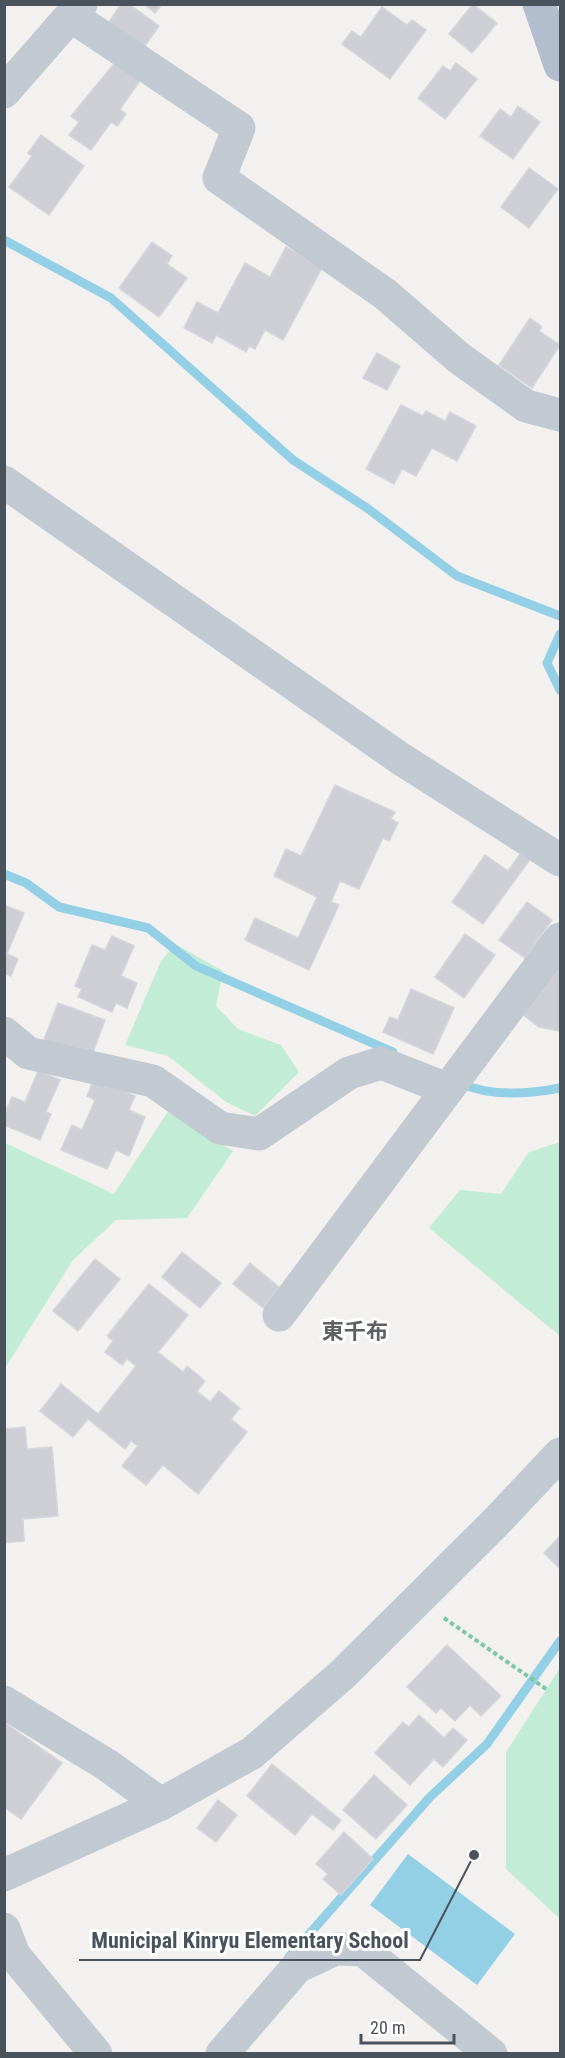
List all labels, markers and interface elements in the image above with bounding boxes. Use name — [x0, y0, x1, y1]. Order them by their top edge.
district label: 東千布 — [322, 1319, 388, 1344]
callout: Municipal Kinryu Elementary School — [79, 1920, 420, 1960]
text: Municipal Kinryu Elementary School — [91, 1928, 409, 1953]
scale bar — [361, 2007, 454, 2045]
text: 20 m — [370, 2017, 405, 2038]

